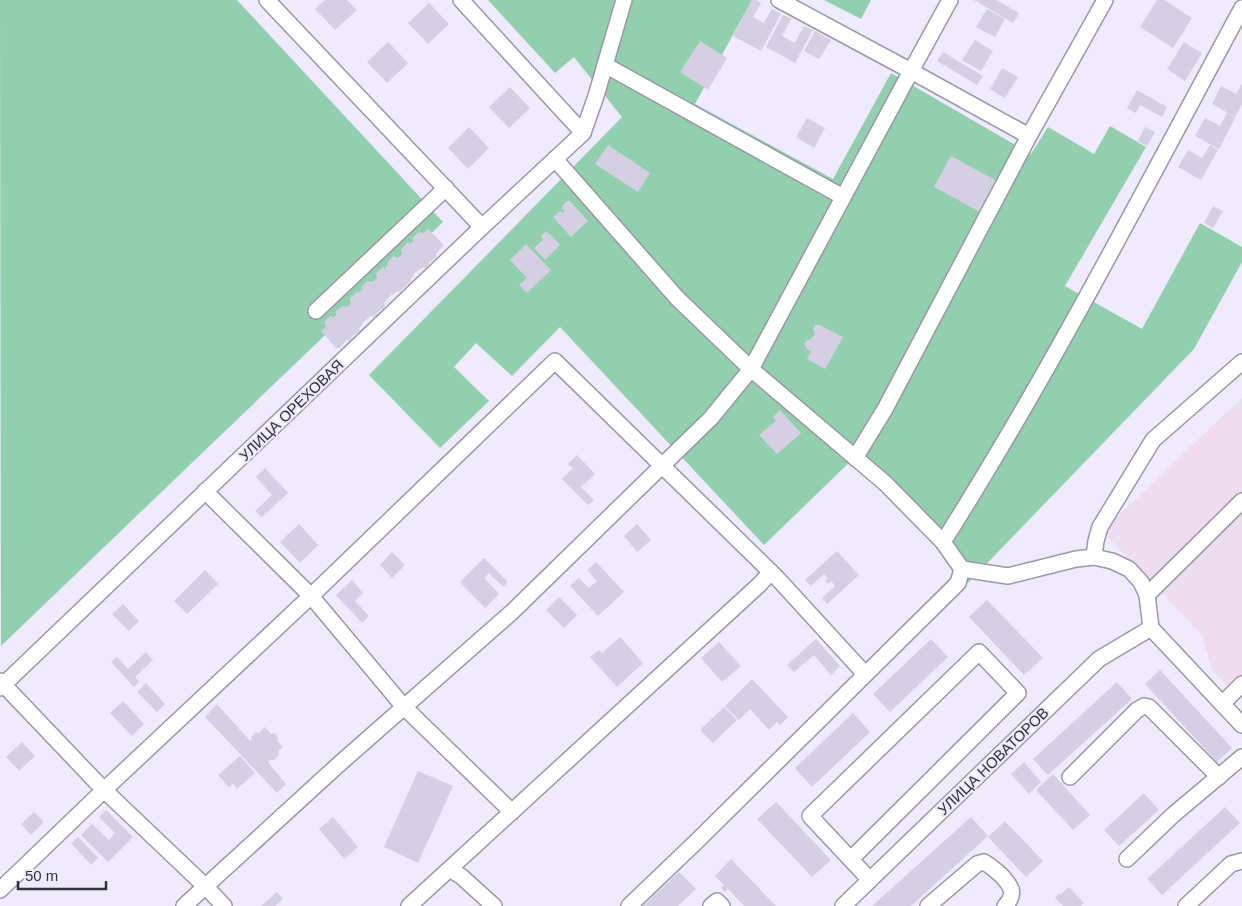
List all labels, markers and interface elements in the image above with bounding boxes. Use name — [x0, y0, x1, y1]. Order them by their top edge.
street label: УЛИЦА ОРЕХОВАЯ — [235, 356, 347, 464]
street label: УЛИЦА НОВАТОРОВ — [934, 704, 1052, 818]
scale bar — [18, 858, 105, 890]
text: 50 m — [25, 867, 58, 884]

